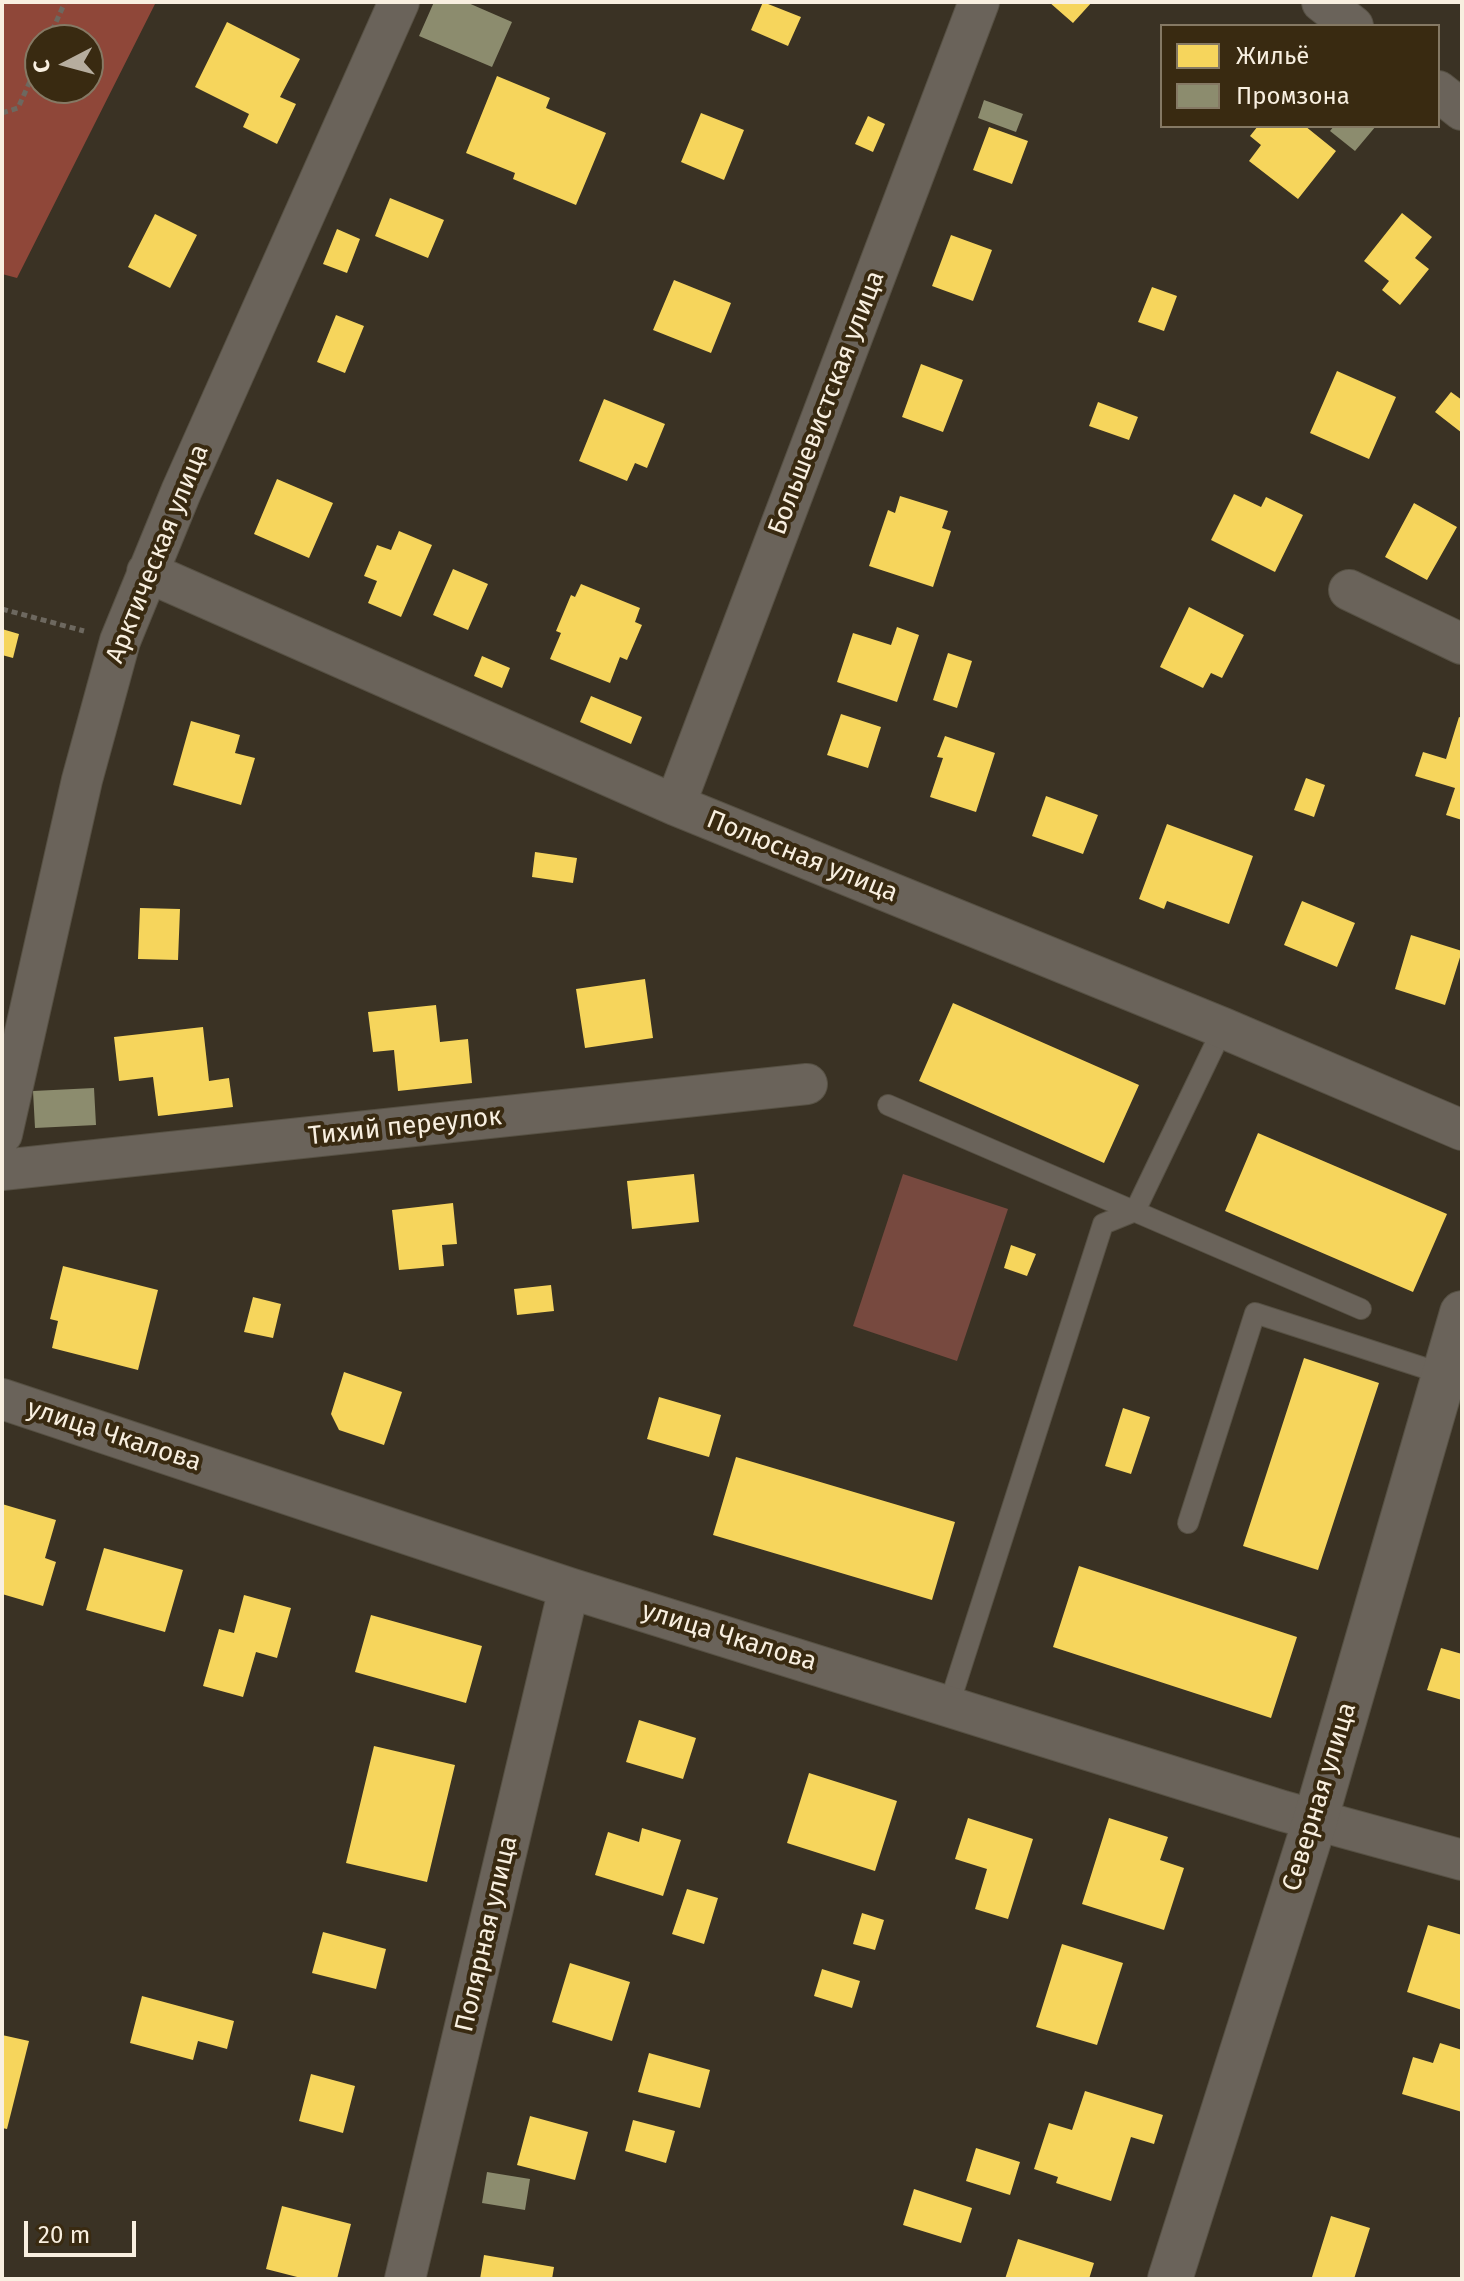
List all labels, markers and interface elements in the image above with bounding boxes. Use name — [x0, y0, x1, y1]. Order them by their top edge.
north arrow — [24, 24, 104, 104]
legend — [1160, 24, 1440, 128]
text: Жильё — [1236, 42, 1309, 70]
text: С — [28, 59, 56, 74]
text: Промзона — [1236, 82, 1350, 110]
street label: Большевистская улица — [762, 267, 892, 539]
street label: Арктическая улица — [100, 440, 216, 668]
street label: Полюсная улица — [702, 804, 902, 910]
street label: Тихий переулок — [307, 1101, 503, 1153]
street label: улица Чкалова — [23, 1393, 205, 1479]
street label: улица Чкалова — [638, 1596, 820, 1678]
street label: Северная улица — [1276, 1699, 1364, 1895]
street label: Полярная улица — [449, 1833, 525, 2035]
scale bar — [28, 2205, 140, 2255]
text: 20 m — [38, 2221, 90, 2249]

